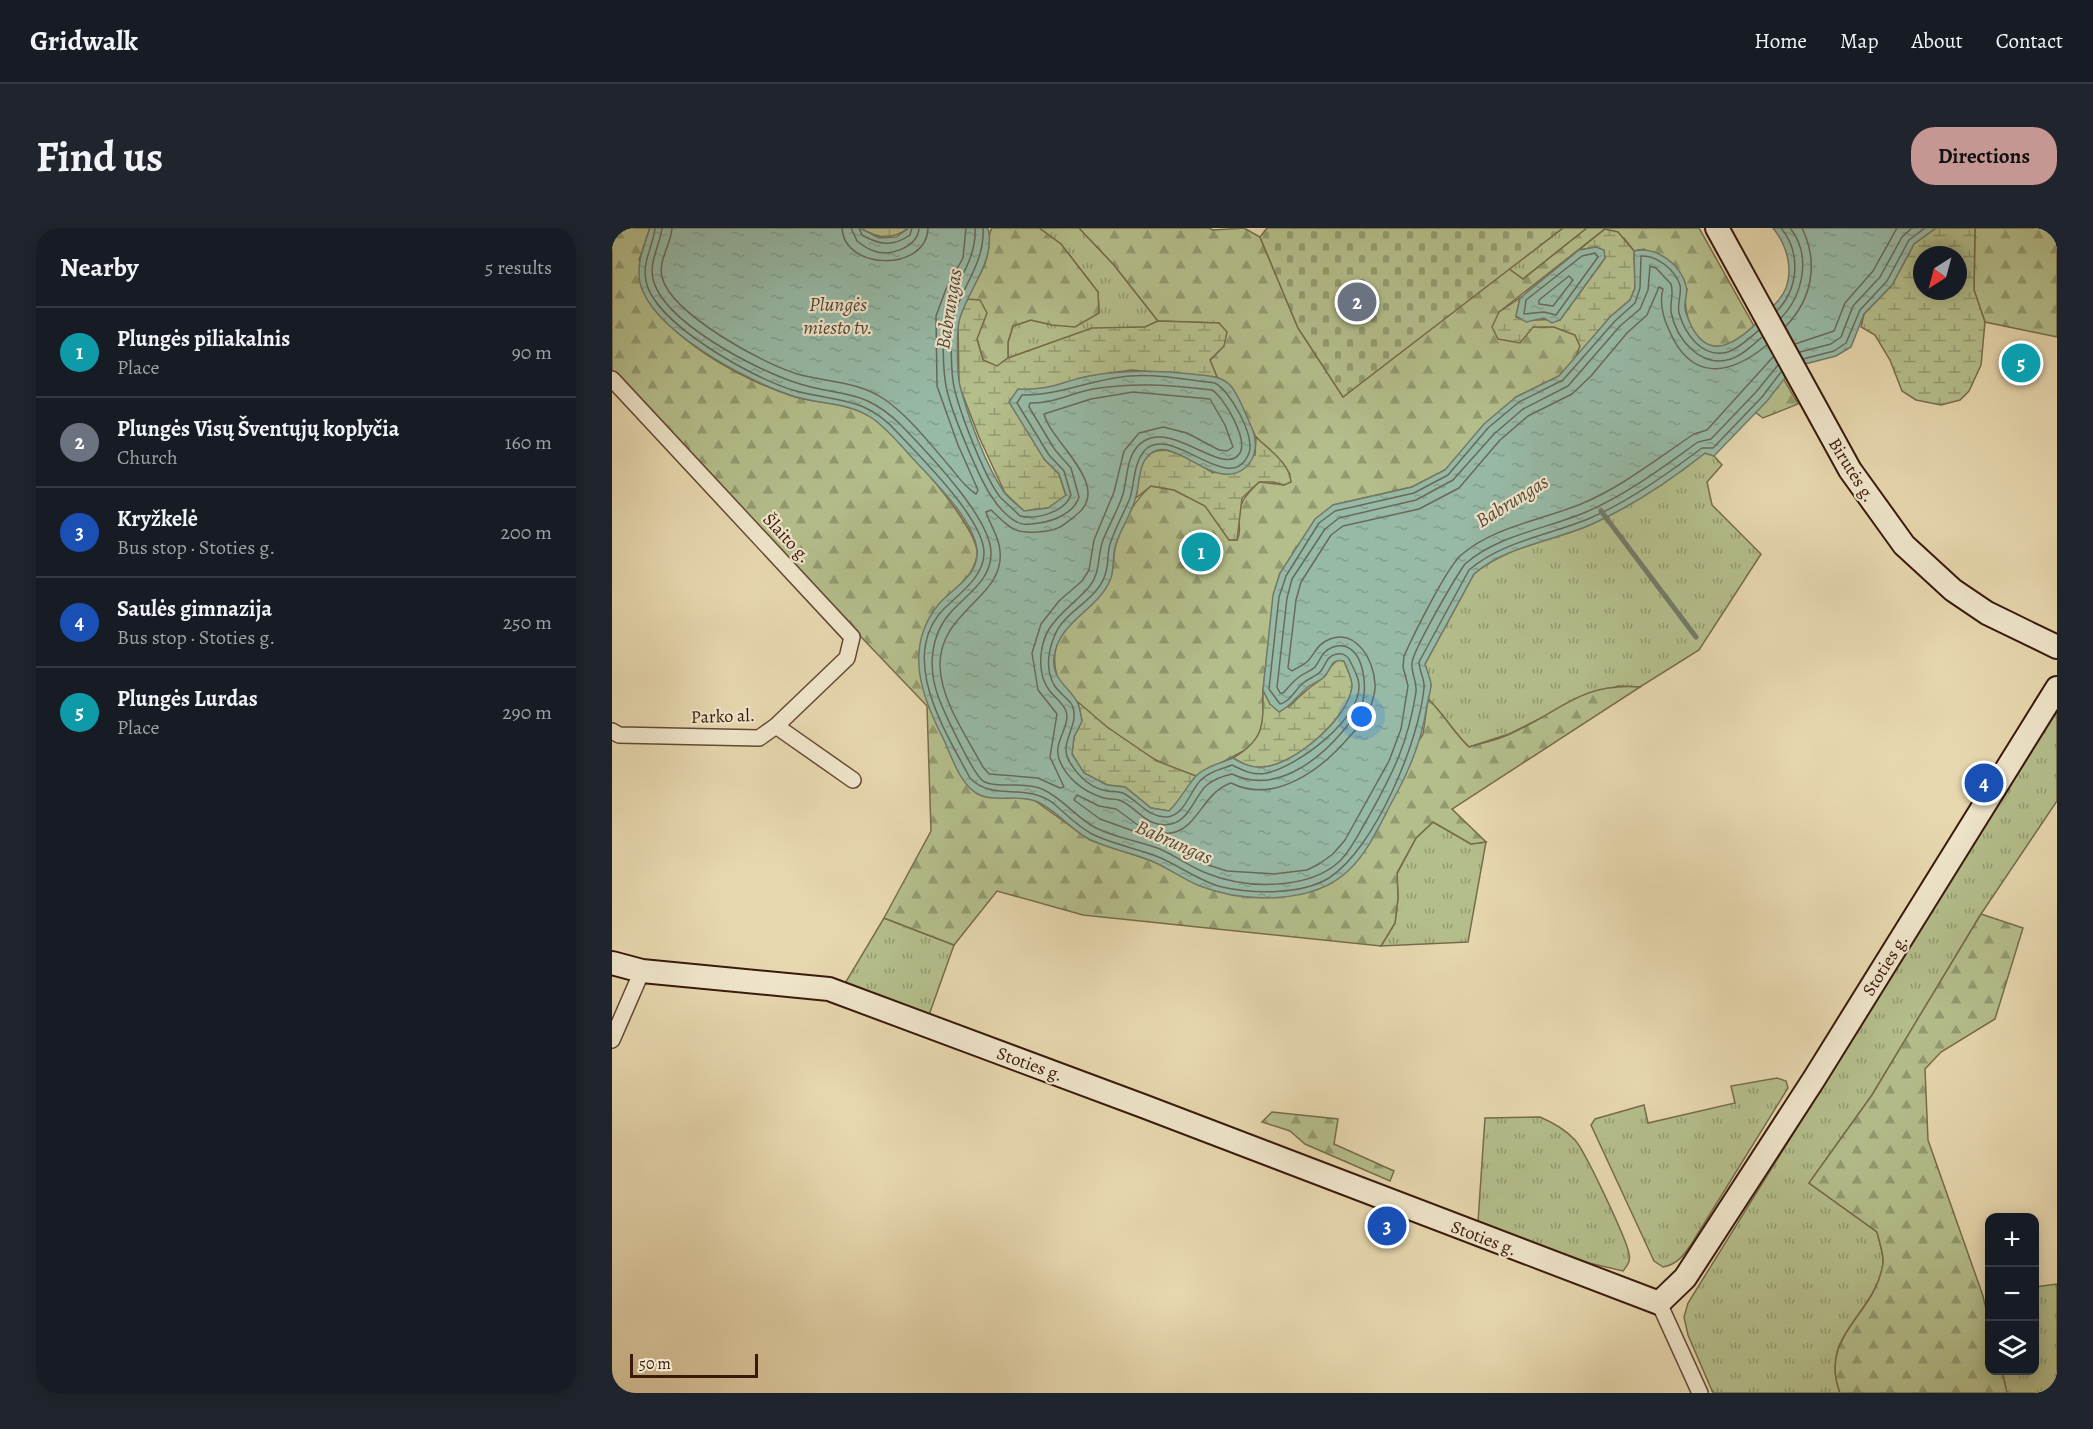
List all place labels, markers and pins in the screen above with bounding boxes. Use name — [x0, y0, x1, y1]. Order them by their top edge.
pin: 2 — [1338, 280, 1376, 325]
pin: 5 — [2002, 340, 2040, 386]
pin: 1 — [1182, 530, 1220, 574]
pin: 4 — [1964, 760, 2004, 806]
pin: 3 — [1368, 1204, 1406, 1248]

